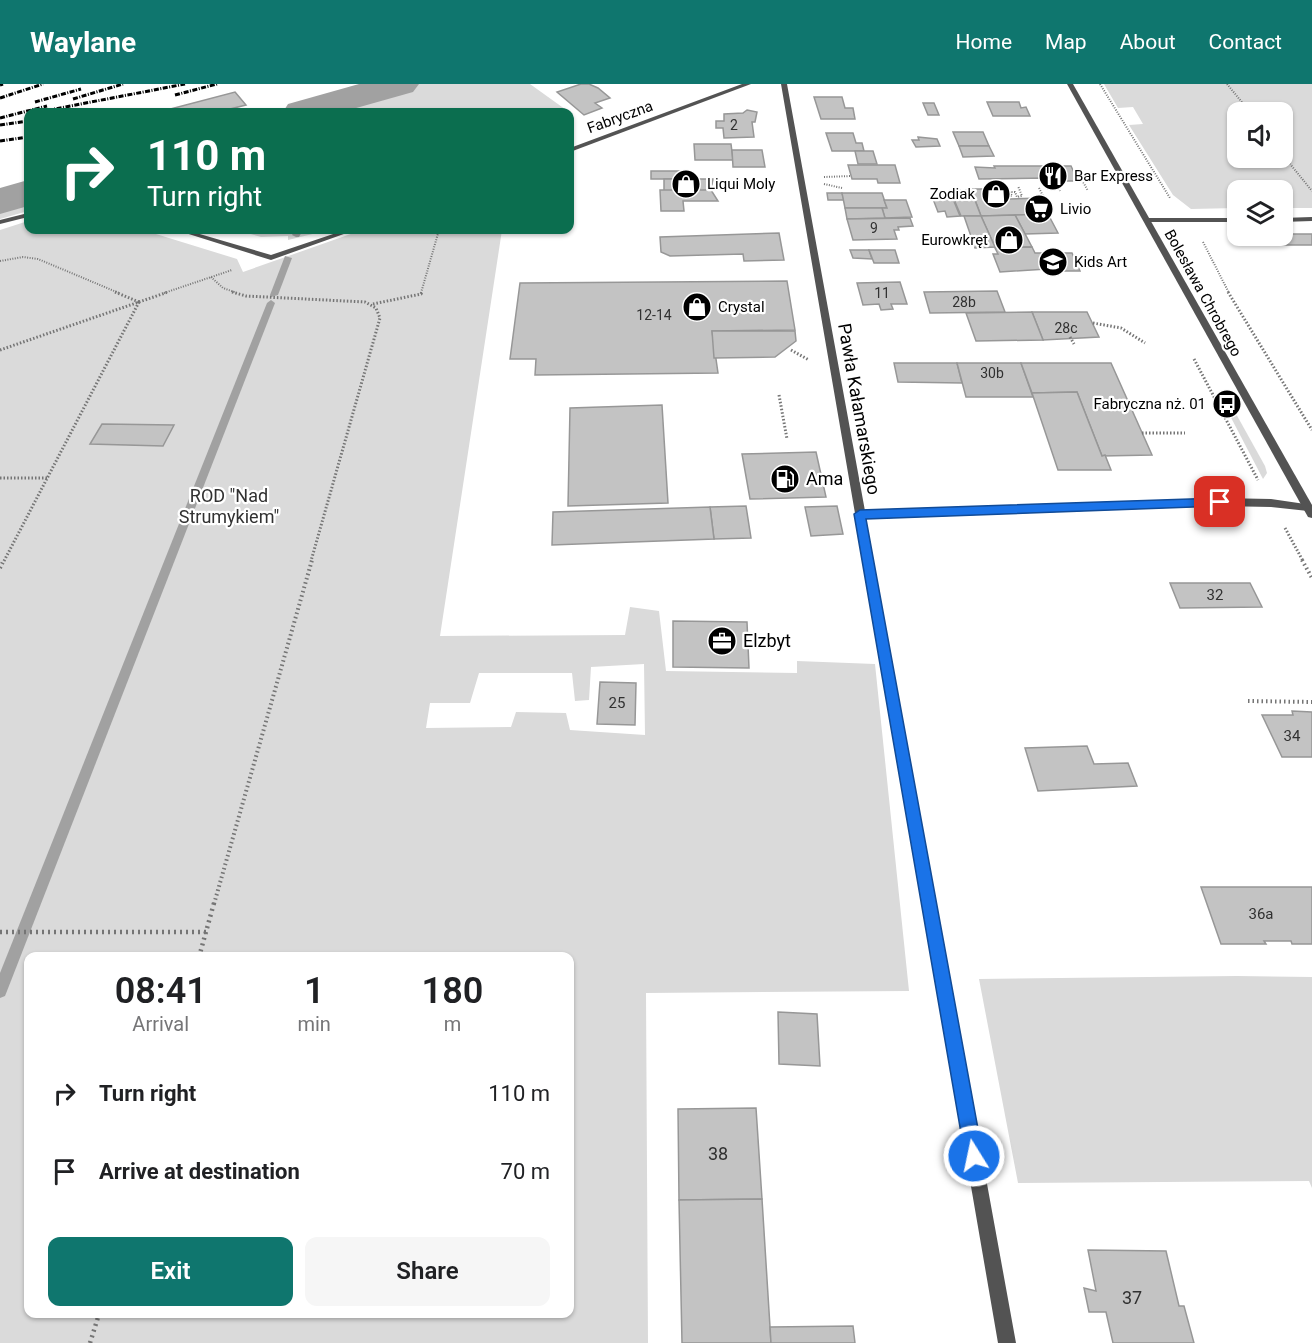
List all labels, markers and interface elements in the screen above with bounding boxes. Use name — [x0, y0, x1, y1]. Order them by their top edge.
text: Waylane — [30, 26, 136, 59]
text: Home — [956, 30, 1012, 54]
text: Map — [1045, 30, 1087, 54]
text: About — [1120, 30, 1176, 54]
text: Contact — [1209, 30, 1282, 54]
street label: Fabryczna — [585, 97, 655, 137]
map controls — [1227, 102, 1293, 246]
button: sound — [1227, 102, 1293, 168]
house number: 2 — [730, 117, 738, 133]
text: 110 m — [147, 131, 266, 180]
icon: right — [48, 132, 126, 210]
restaurant icon: Bar Express — [1037, 160, 1069, 192]
place label: Bar Express — [1074, 167, 1153, 185]
shop icon: Liqui Moly — [670, 168, 702, 200]
place label: Liqui Moly — [707, 175, 775, 193]
shop icon: Zodiak — [980, 178, 1012, 210]
button: layers — [1227, 180, 1293, 246]
text: Turn right — [147, 181, 262, 213]
place label: Zodiak — [930, 185, 975, 203]
supermarket icon: Livio — [1023, 193, 1055, 225]
place label: Livio — [1060, 200, 1091, 218]
house number: 9 — [870, 220, 878, 236]
shop icon: Eurowkręt — [993, 224, 1025, 256]
street label: Bolesława Chrobrego — [1161, 226, 1245, 360]
place label: Eurowkręt — [921, 231, 988, 249]
school or university icon: Kids Art — [1037, 246, 1069, 278]
place label: Kids Art — [1074, 253, 1127, 271]
house number: 11 — [874, 285, 890, 301]
shop icon: Crystal — [681, 291, 713, 323]
house number: 28b — [952, 294, 976, 310]
place label: Crystal — [718, 298, 765, 316]
house number: 12-14 — [636, 307, 672, 323]
house number: 28c — [1054, 320, 1078, 336]
street label: Pawła Kałamarskiego — [834, 321, 885, 496]
house number: 30b — [980, 365, 1004, 381]
bus stop icon: Fabryczna nż. 01 — [1211, 388, 1243, 420]
place label: Fabryczna nż. 01 — [1093, 395, 1206, 413]
fuel station icon: Ama — [769, 463, 801, 495]
place label: Ama — [806, 468, 843, 489]
pin — [1194, 476, 1245, 527]
park label: ROD "Nad Strumykiem" — [179, 485, 279, 527]
icon: arrive — [1203, 485, 1236, 518]
house number: 32 — [1207, 586, 1223, 604]
office icon: Elzbyt — [706, 625, 738, 657]
place label: Elzbyt — [743, 630, 791, 651]
house number: 25 — [609, 694, 625, 712]
house number: 34 — [1284, 727, 1301, 745]
house number: 36a — [1248, 905, 1274, 923]
text: 08:41 — [115, 970, 207, 1012]
text: 1 — [304, 970, 324, 1012]
text: 180 — [422, 970, 483, 1012]
text: Arrival — [132, 1012, 189, 1036]
text: min — [297, 1012, 331, 1036]
text: m — [444, 1012, 461, 1036]
icon: right — [48, 1077, 81, 1110]
text: Turn right — [99, 1081, 196, 1106]
text: 110 m — [488, 1081, 550, 1106]
position arrow — [942, 1124, 1006, 1188]
house number: 38 — [708, 1143, 728, 1164]
icon: arrive — [48, 1155, 81, 1188]
text: Arrive at destination — [99, 1159, 300, 1184]
text: 70 m — [501, 1159, 550, 1184]
button: Exit — [48, 1237, 293, 1306]
button: Share — [305, 1237, 550, 1306]
house number: 37 — [1122, 1287, 1142, 1308]

